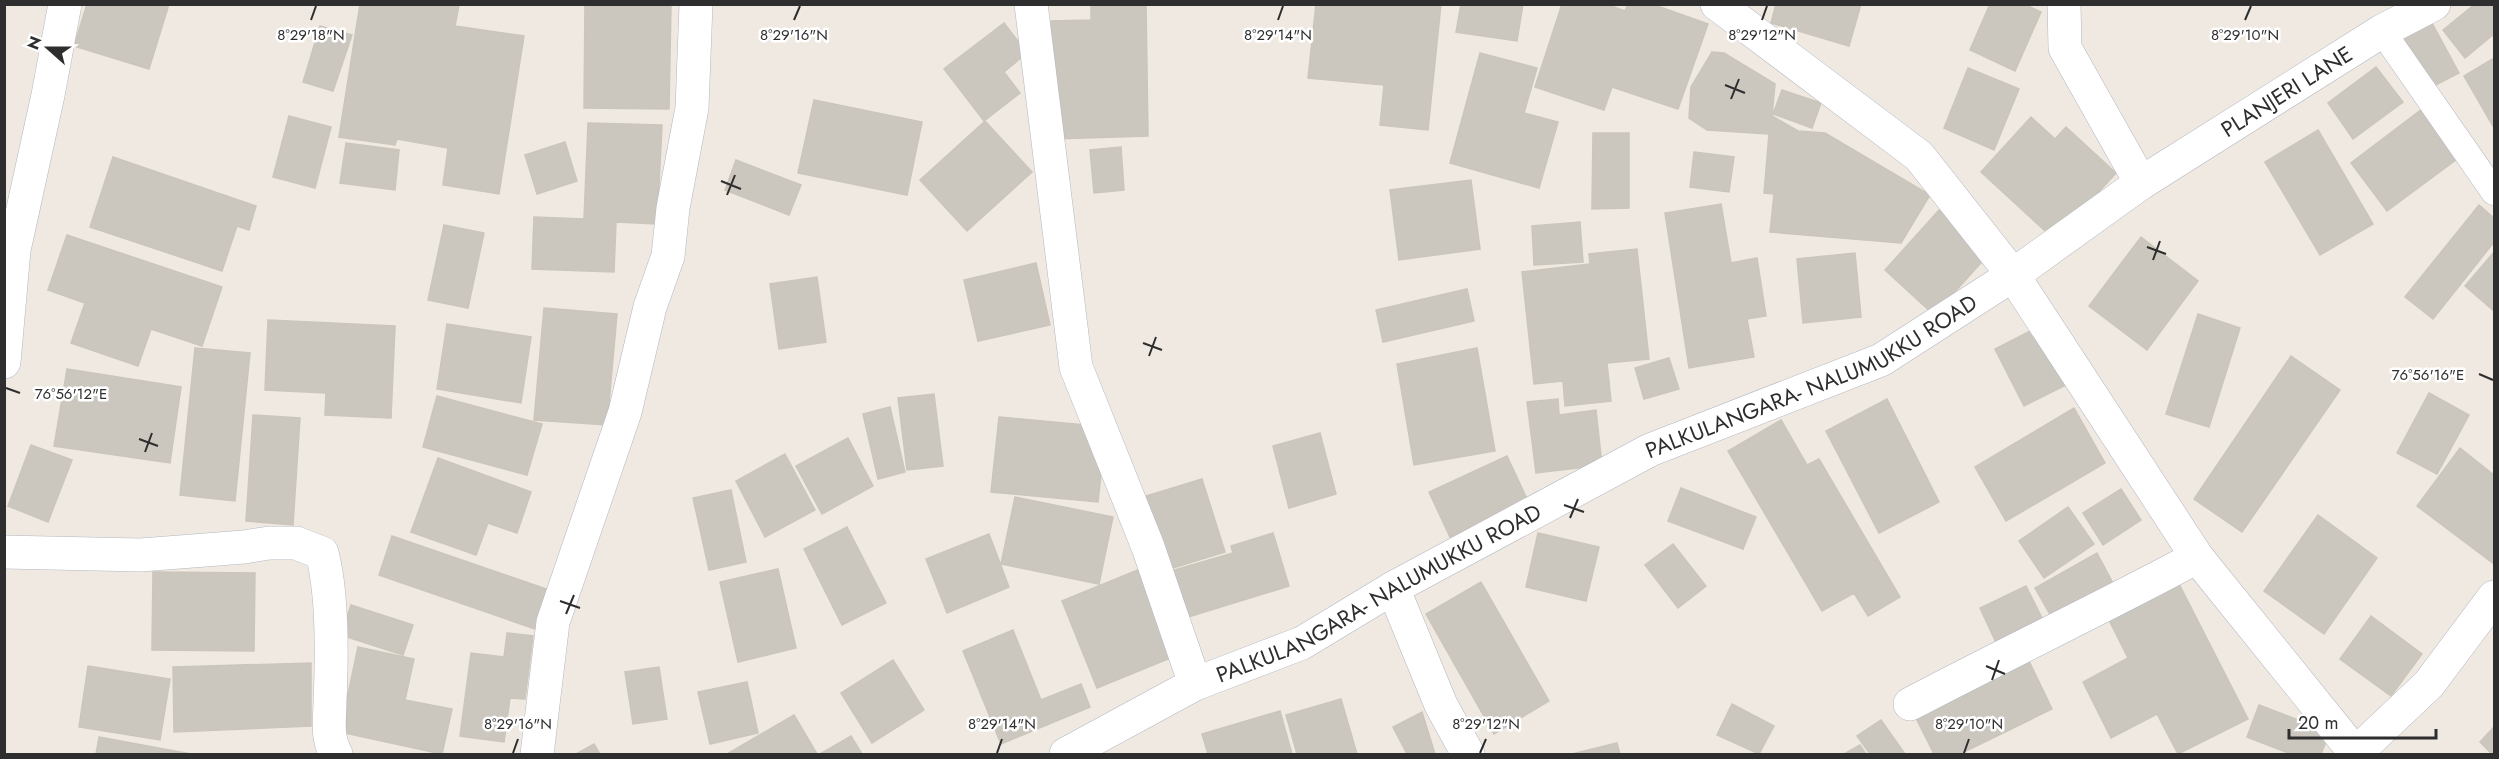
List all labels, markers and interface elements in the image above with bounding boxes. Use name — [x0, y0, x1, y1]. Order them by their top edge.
north arrow — [18, 18, 78, 78]
text: 8°29'18"N — [277, 24, 345, 46]
text: 8°29'16"N — [760, 24, 828, 46]
text: 8°29'14"N — [1244, 24, 1312, 46]
text: 8°29'12"N — [1728, 24, 1796, 46]
text: 8°29'10"N — [2211, 24, 2279, 46]
text: N — [21, 33, 47, 53]
street label: PLANJERI LANE — [2214, 38, 2359, 145]
street label: PALKULANGARA- NALUMUKKU ROAD — [1641, 286, 1983, 466]
text: 76°56'16"E — [2392, 364, 2464, 386]
text: 76°56'12"E — [35, 383, 107, 405]
street label: PALKULANGARA- NALUMUKKU ROAD — [1211, 495, 1547, 690]
scale bar — [2289, 702, 2436, 740]
text: 20 m — [2298, 710, 2338, 736]
text: 8°29'16"N — [484, 713, 552, 735]
text: 8°29'14"N — [968, 713, 1036, 735]
text: 8°29'12"N — [1452, 713, 1520, 735]
text: 8°29'10"N — [1935, 713, 2003, 735]

